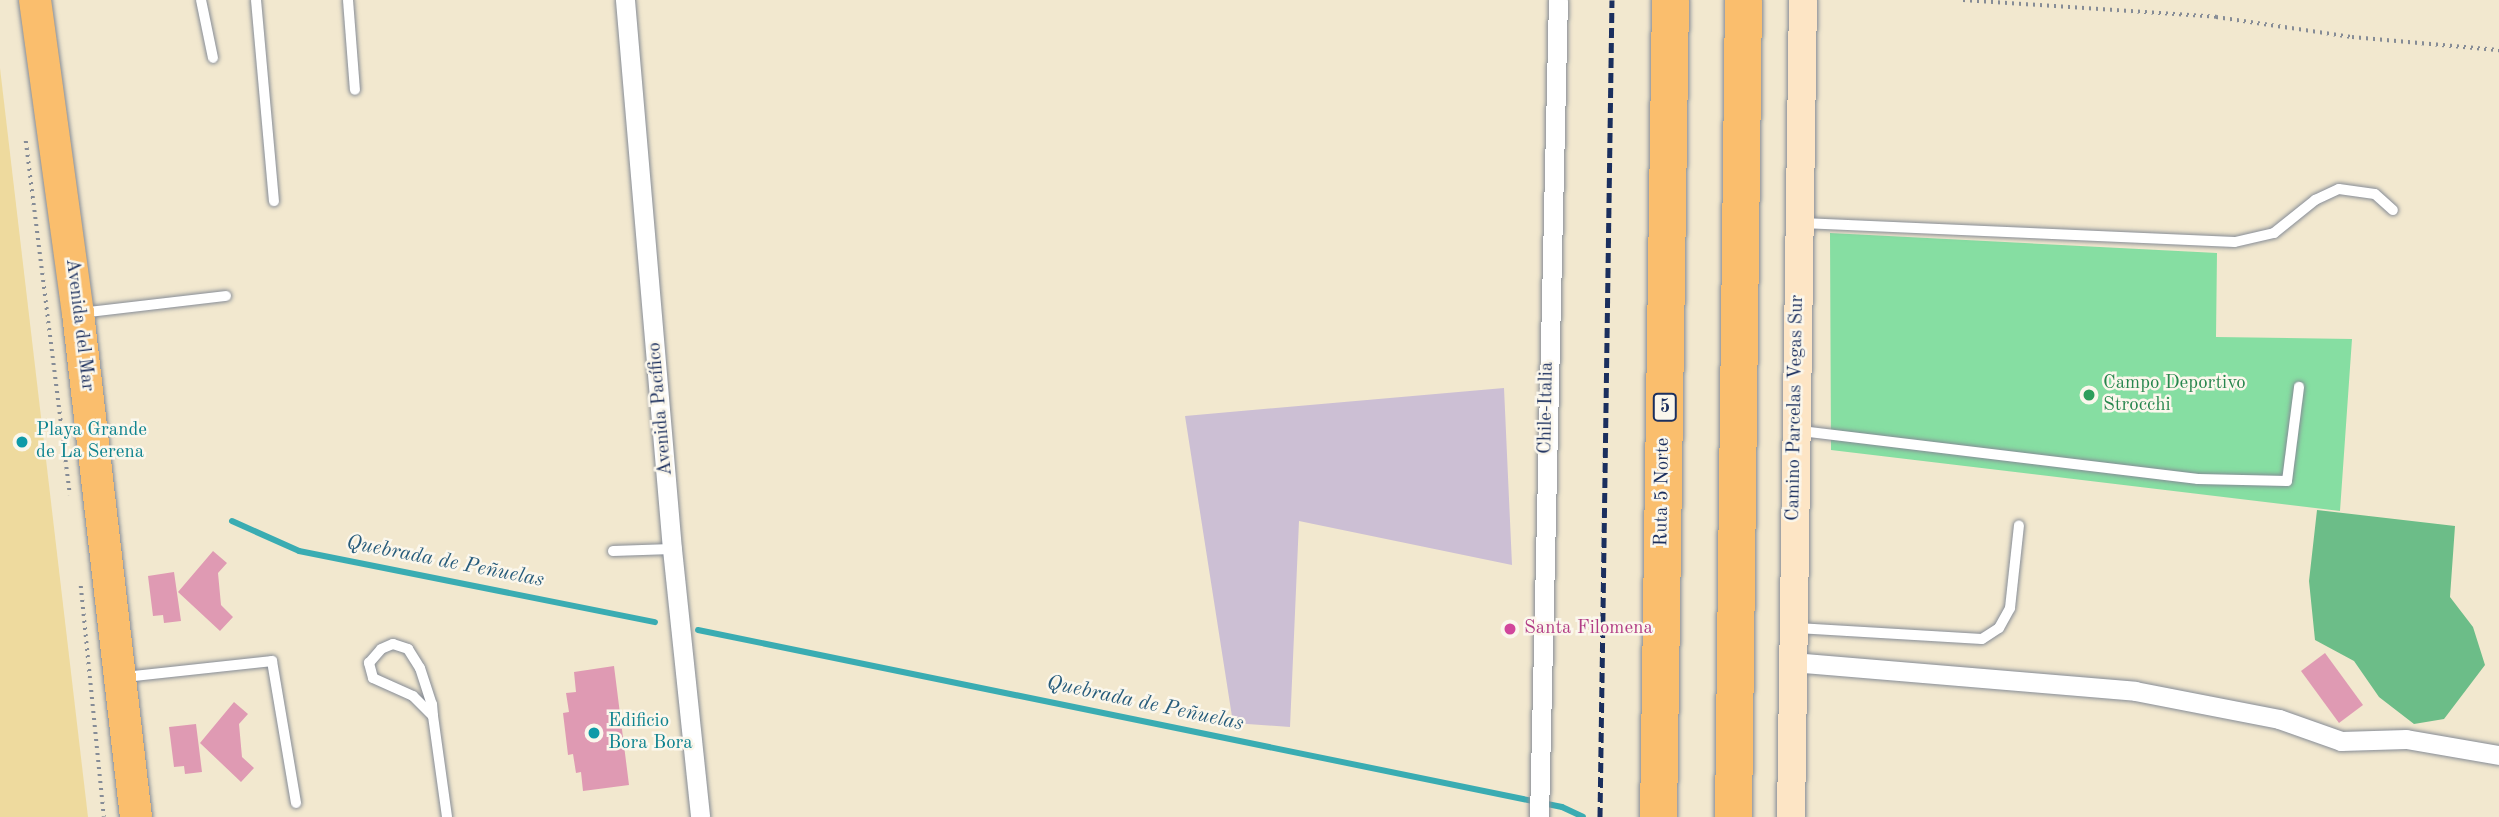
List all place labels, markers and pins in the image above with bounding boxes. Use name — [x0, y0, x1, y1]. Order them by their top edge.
place label: Campo Deportivo Strocchi — [2103, 373, 2246, 417]
marker: Campo Deportivo Strocchi — [2081, 387, 2097, 403]
place label: Playa Grande de La Serena — [36, 420, 147, 464]
marker: Playa Grande de La Serena — [14, 434, 30, 450]
place label: Santa Filomena — [1524, 618, 1653, 640]
marker: Santa Filomena — [1502, 621, 1518, 637]
place label: Edificio Bora Bora — [608, 711, 693, 755]
marker: Edificio Bora Bora — [586, 725, 602, 741]

